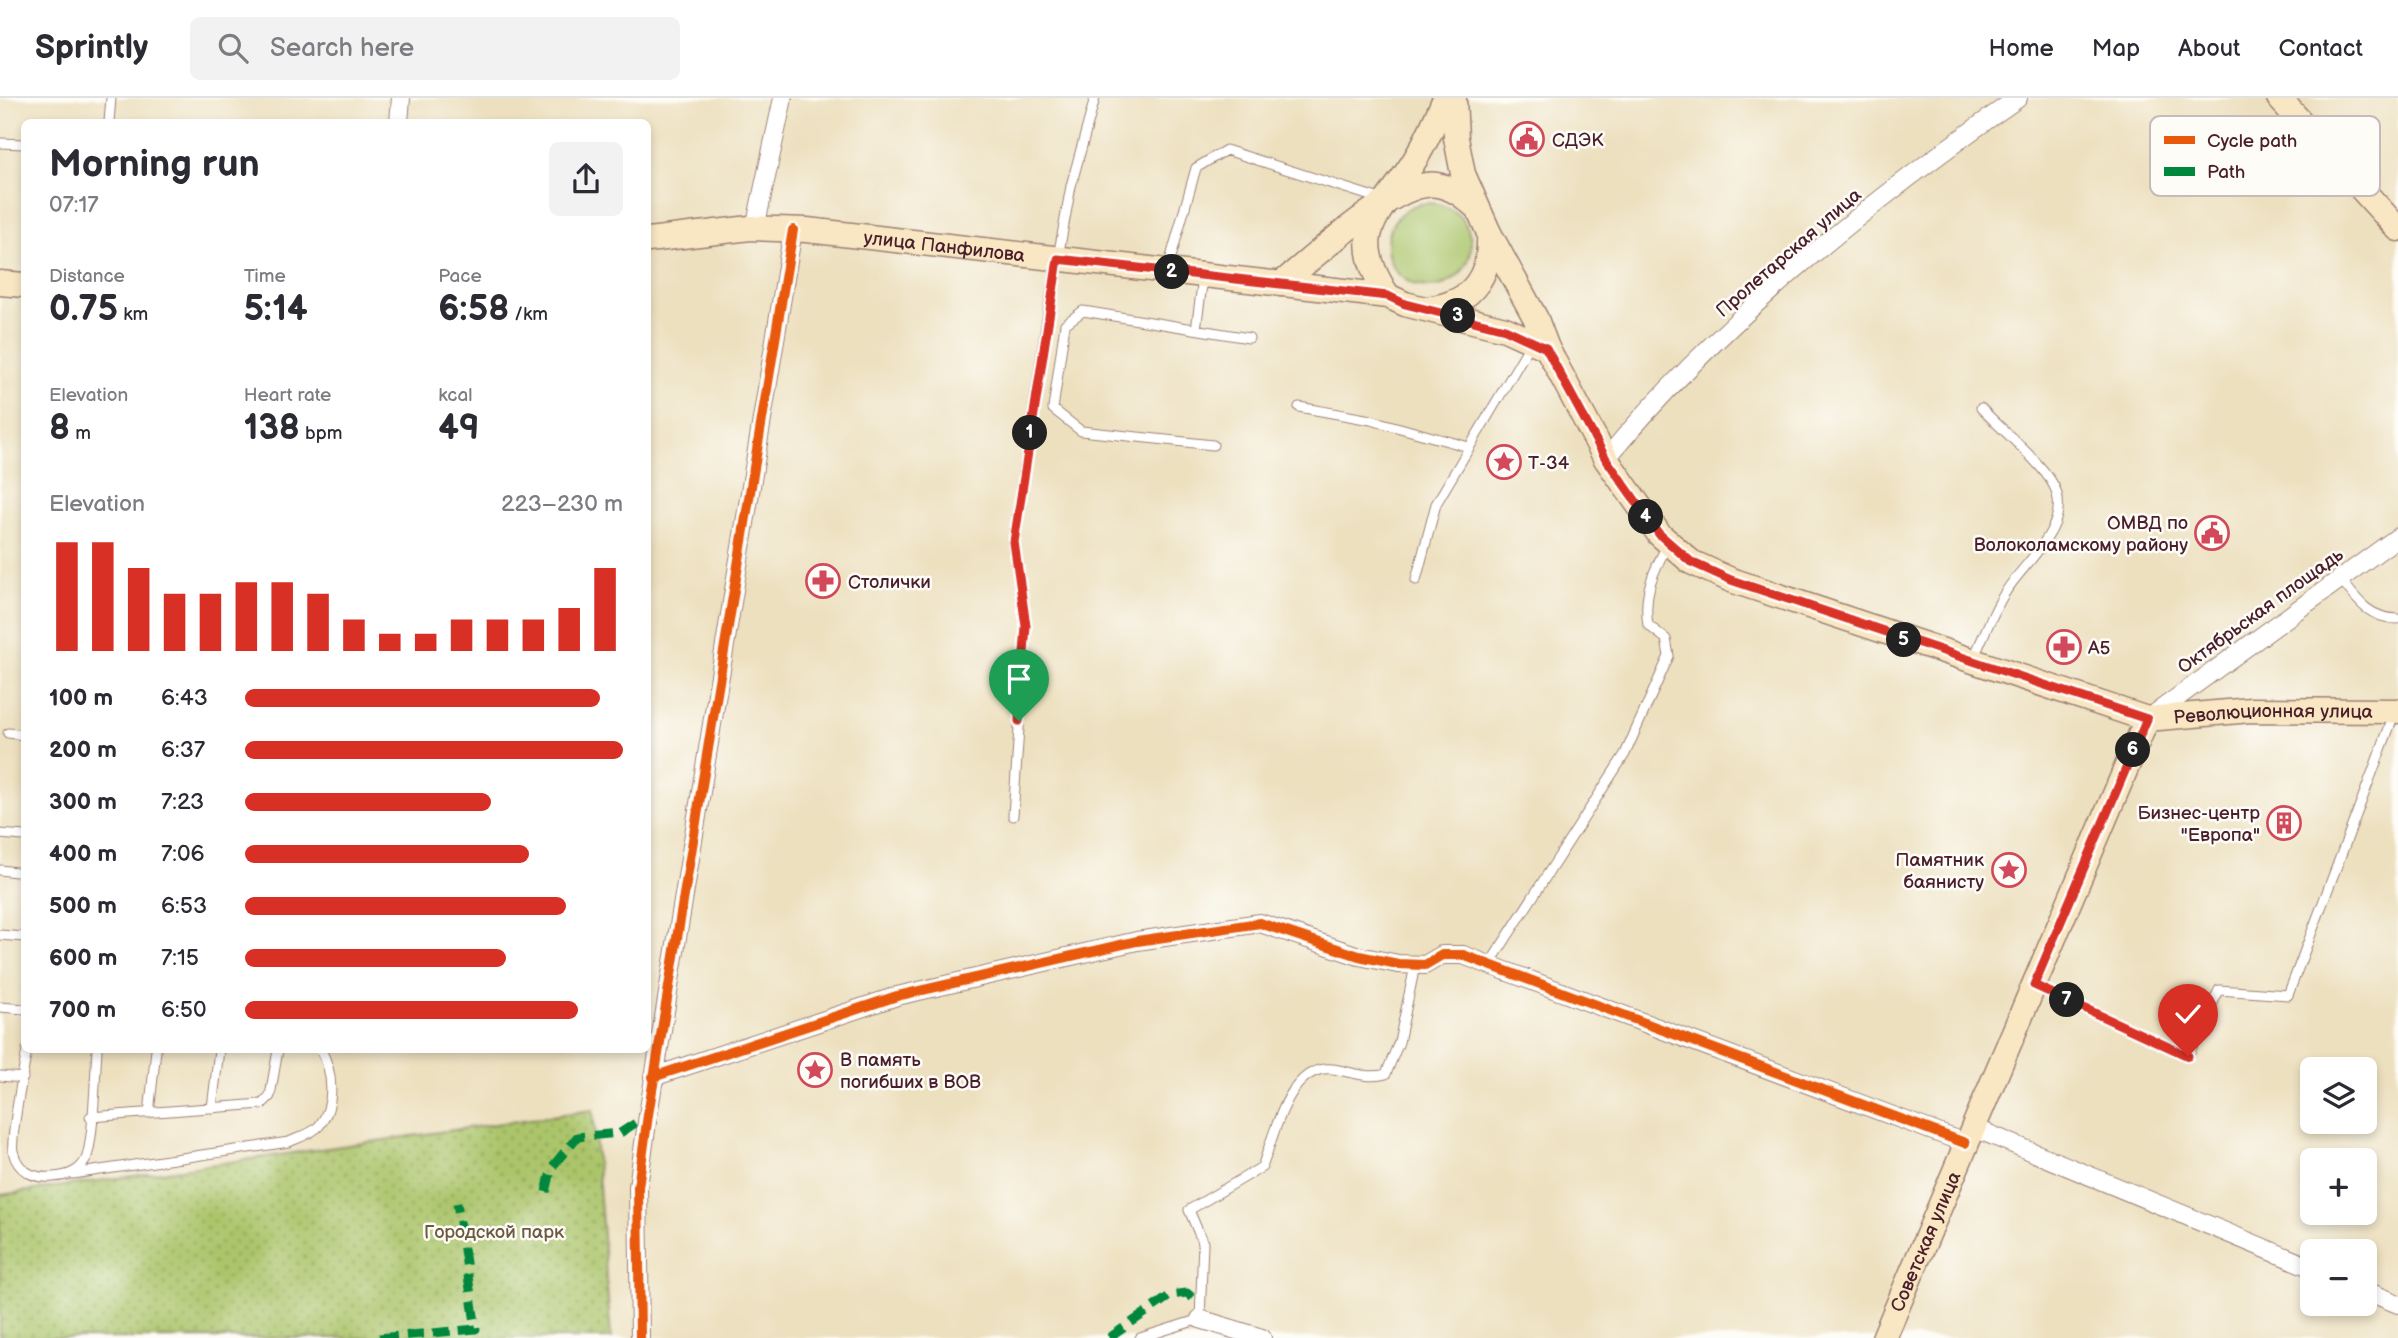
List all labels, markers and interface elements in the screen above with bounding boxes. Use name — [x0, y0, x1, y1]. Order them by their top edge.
search box — [190, 17, 680, 80]
text: Sprintly — [35, 28, 148, 68]
icon: search — [214, 29, 252, 67]
text: Search here — [270, 33, 414, 64]
text: Home — [1989, 34, 2054, 63]
text: Map — [2092, 34, 2140, 63]
text: About — [2178, 34, 2240, 63]
text: Contact — [2278, 34, 2363, 63]
legend — [2150, 116, 2380, 196]
public building icon: СДЭК — [1508, 120, 1546, 158]
place label: СДЭК — [1552, 129, 1604, 152]
text: Cycle path — [2207, 130, 2297, 153]
text: Morning run — [49, 142, 260, 187]
button: share — [549, 142, 623, 216]
text: Path — [2207, 161, 2245, 184]
street label: Пролетарская улица — [1712, 184, 1866, 323]
text: 07:17 — [49, 191, 99, 219]
street label: улица Панфилова — [862, 227, 1026, 268]
pin: 2 — [1154, 254, 1190, 290]
text: 2 — [1166, 260, 1177, 283]
text: Distance — [49, 265, 125, 288]
text: Time — [244, 265, 286, 288]
text: Pace — [438, 265, 482, 288]
text: 0.75 — [49, 288, 118, 331]
text: 5:14 — [244, 288, 308, 331]
text: 6:58 — [438, 288, 509, 331]
pin: 3 — [1440, 298, 1476, 333]
text: km — [118, 303, 148, 326]
text: /km — [509, 303, 548, 326]
text: 3 — [1452, 304, 1463, 327]
text: Elevation — [49, 384, 128, 407]
text: Heart rate — [244, 384, 331, 407]
text: kcal — [438, 384, 472, 407]
text: 8 — [49, 407, 70, 450]
text: 138 — [244, 407, 300, 450]
text: 49 — [438, 407, 479, 450]
pin: 1 — [1012, 416, 1048, 450]
text: 1 — [1026, 421, 1034, 444]
text: m — [70, 422, 91, 445]
text: bpm — [300, 422, 342, 445]
place icon: Т-34 — [1485, 443, 1523, 481]
place label: Т-34 — [1528, 452, 1570, 475]
text: Elevation — [49, 490, 145, 518]
text: 223–230 m — [501, 490, 623, 518]
pin: 4 — [1628, 500, 1664, 534]
text: 4 — [1640, 505, 1651, 528]
place label: ОМВД по Волоколамскому району — [1974, 512, 2188, 557]
public building icon: ОМВД по Волоколамскому району — [2193, 514, 2231, 552]
street label: Октябрьская площадь — [2174, 543, 2349, 679]
pharmacy icon: Столички — [804, 562, 842, 600]
place label: Столички — [848, 571, 931, 594]
pin: 5 — [1886, 622, 1922, 658]
text: 5 — [1898, 628, 1909, 651]
pharmacy icon: А5 — [2045, 628, 2083, 666]
place label: А5 — [2087, 637, 2111, 660]
pin — [989, 649, 1049, 721]
icon: arrive — [1000, 660, 1038, 698]
text: 100 m — [49, 684, 113, 712]
text: 6:43 — [161, 684, 208, 712]
street label: Революционная улица — [2172, 700, 2373, 730]
pin: 6 — [2116, 732, 2150, 768]
text: 200 m — [49, 736, 117, 764]
text: 6:37 — [161, 736, 205, 764]
text: 6 — [2127, 738, 2138, 761]
text: 300 m — [49, 788, 117, 816]
text: 7:23 — [161, 788, 204, 816]
place label: Бизнес-центр "Европа" — [2137, 802, 2260, 847]
building icon: Бизнес-центр "Европа" — [2265, 804, 2303, 842]
text: 400 m — [49, 840, 117, 868]
text: 7:06 — [161, 840, 205, 868]
place label: Памятник баянисту — [1895, 849, 1984, 894]
place icon: Памятник баянисту — [1990, 851, 2028, 889]
text: 500 m — [49, 892, 117, 920]
text: 6:53 — [161, 892, 207, 920]
text: 600 m — [49, 944, 117, 972]
text: 7:15 — [161, 944, 199, 972]
pin: 7 — [2050, 982, 2084, 1018]
pin — [2158, 984, 2218, 1056]
text: 7 — [2061, 988, 2072, 1011]
icon: check — [2169, 995, 2207, 1033]
text: 700 m — [49, 996, 116, 1024]
text: 6:50 — [161, 996, 206, 1024]
place label: В память погибших в ВОВ — [840, 1049, 981, 1094]
place icon: В память погибших в ВОВ — [796, 1051, 834, 1089]
map controls — [2300, 1057, 2377, 1316]
button: layers — [2300, 1057, 2377, 1134]
button: + — [2300, 1148, 2377, 1225]
street label: Советская улица — [1886, 1168, 1966, 1316]
park label: Городской парк — [424, 1221, 564, 1244]
button: − — [2300, 1239, 2377, 1316]

